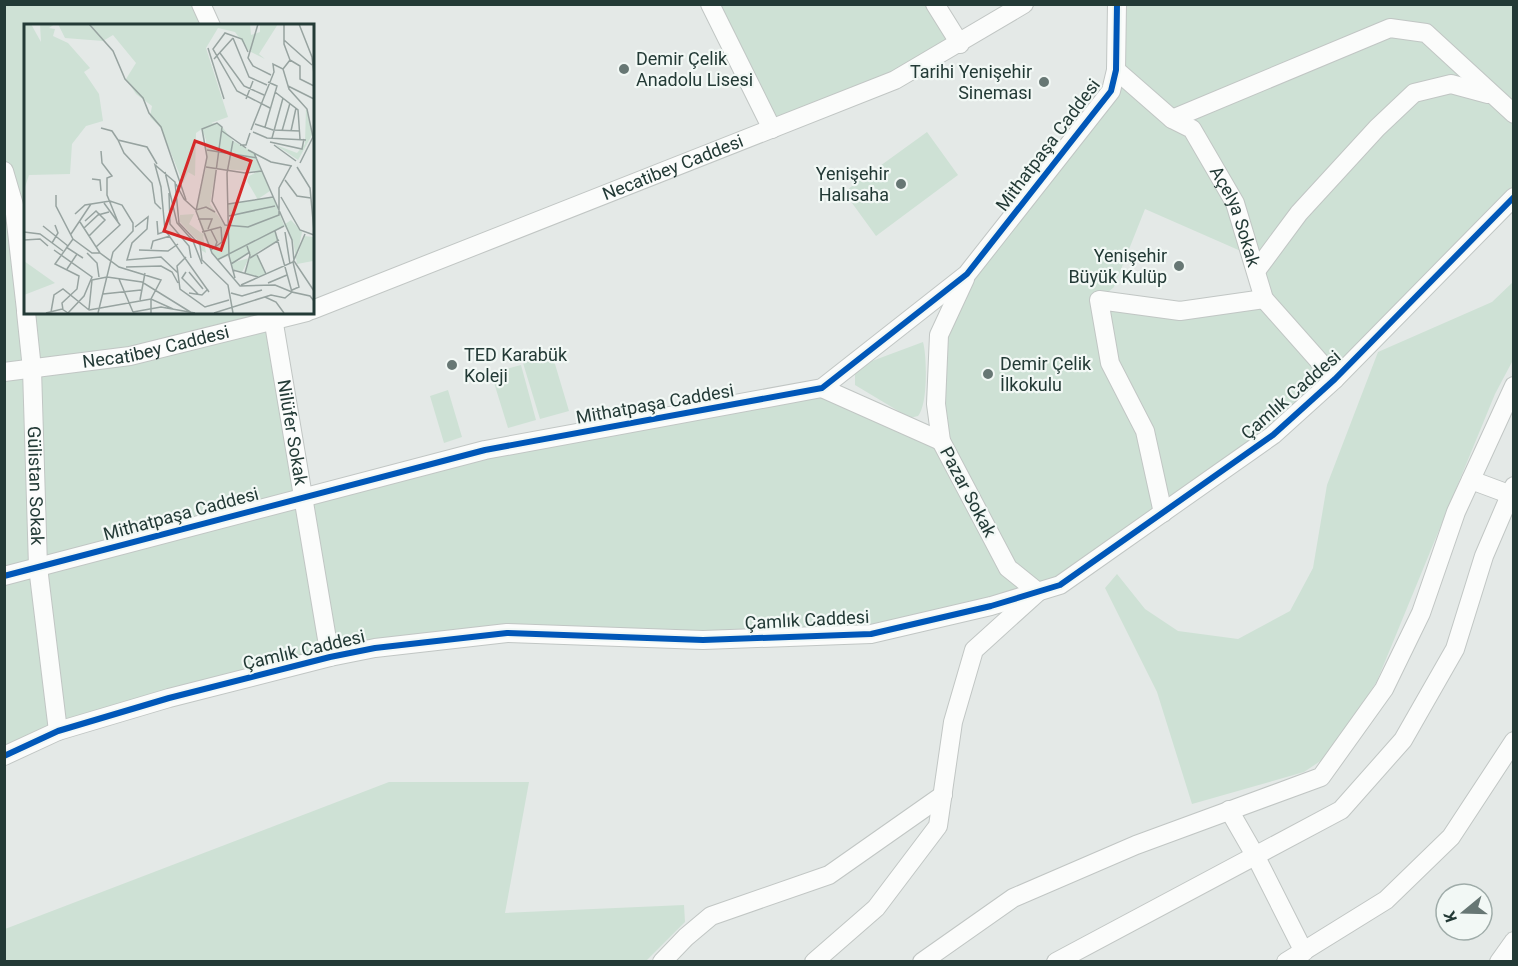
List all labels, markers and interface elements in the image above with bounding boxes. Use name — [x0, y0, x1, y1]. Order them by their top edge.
inset map — [24, 24, 314, 314]
place label: Demir Çelik Anadolu Lisesi — [636, 48, 753, 90]
place label: Tarihi Yenişehir Sineması — [910, 61, 1032, 103]
marker: Demir Çelik Anadolu Lisesi — [617, 62, 631, 76]
street label: Mithatpaşa Caddesi — [991, 74, 1104, 215]
marker: Tarihi Yenişehir Sineması — [1037, 75, 1051, 89]
street label: Necatibey Caddesi — [599, 130, 746, 204]
street label: Açelya Sokak — [1206, 162, 1265, 270]
place label: Yenişehir Halısaha — [816, 163, 889, 205]
marker: Yenişehir Halısaha — [894, 177, 908, 191]
place label: Yenişehir Büyük Kulüp — [1068, 245, 1167, 287]
marker: Yenişehir Büyük Kulüp — [1172, 259, 1186, 273]
street label: Necatibey Caddesi — [81, 321, 231, 372]
place label: TED Karabük Koleji — [464, 344, 568, 386]
street label: Çamlık Caddesi — [1237, 346, 1345, 443]
place label: Demir Çelik İlkokulu — [1000, 353, 1092, 395]
marker: TED Karabük Koleji — [445, 358, 459, 372]
marker: Demir Çelik İlkokulu — [981, 367, 995, 381]
street label: Nilüfer Sokak — [274, 378, 312, 487]
street label: Mithatpaşa Caddesi — [574, 379, 736, 428]
street label: Gülistan Sokak — [24, 426, 48, 546]
street label: Pazar Sokak — [936, 443, 1001, 541]
street label: Mithatpaşa Caddesi — [101, 483, 261, 544]
street label: Çamlık Caddesi — [744, 606, 870, 633]
street label: Çamlık Caddesi — [241, 625, 367, 674]
north arrow — [1434, 882, 1494, 942]
text: K — [1439, 908, 1461, 925]

